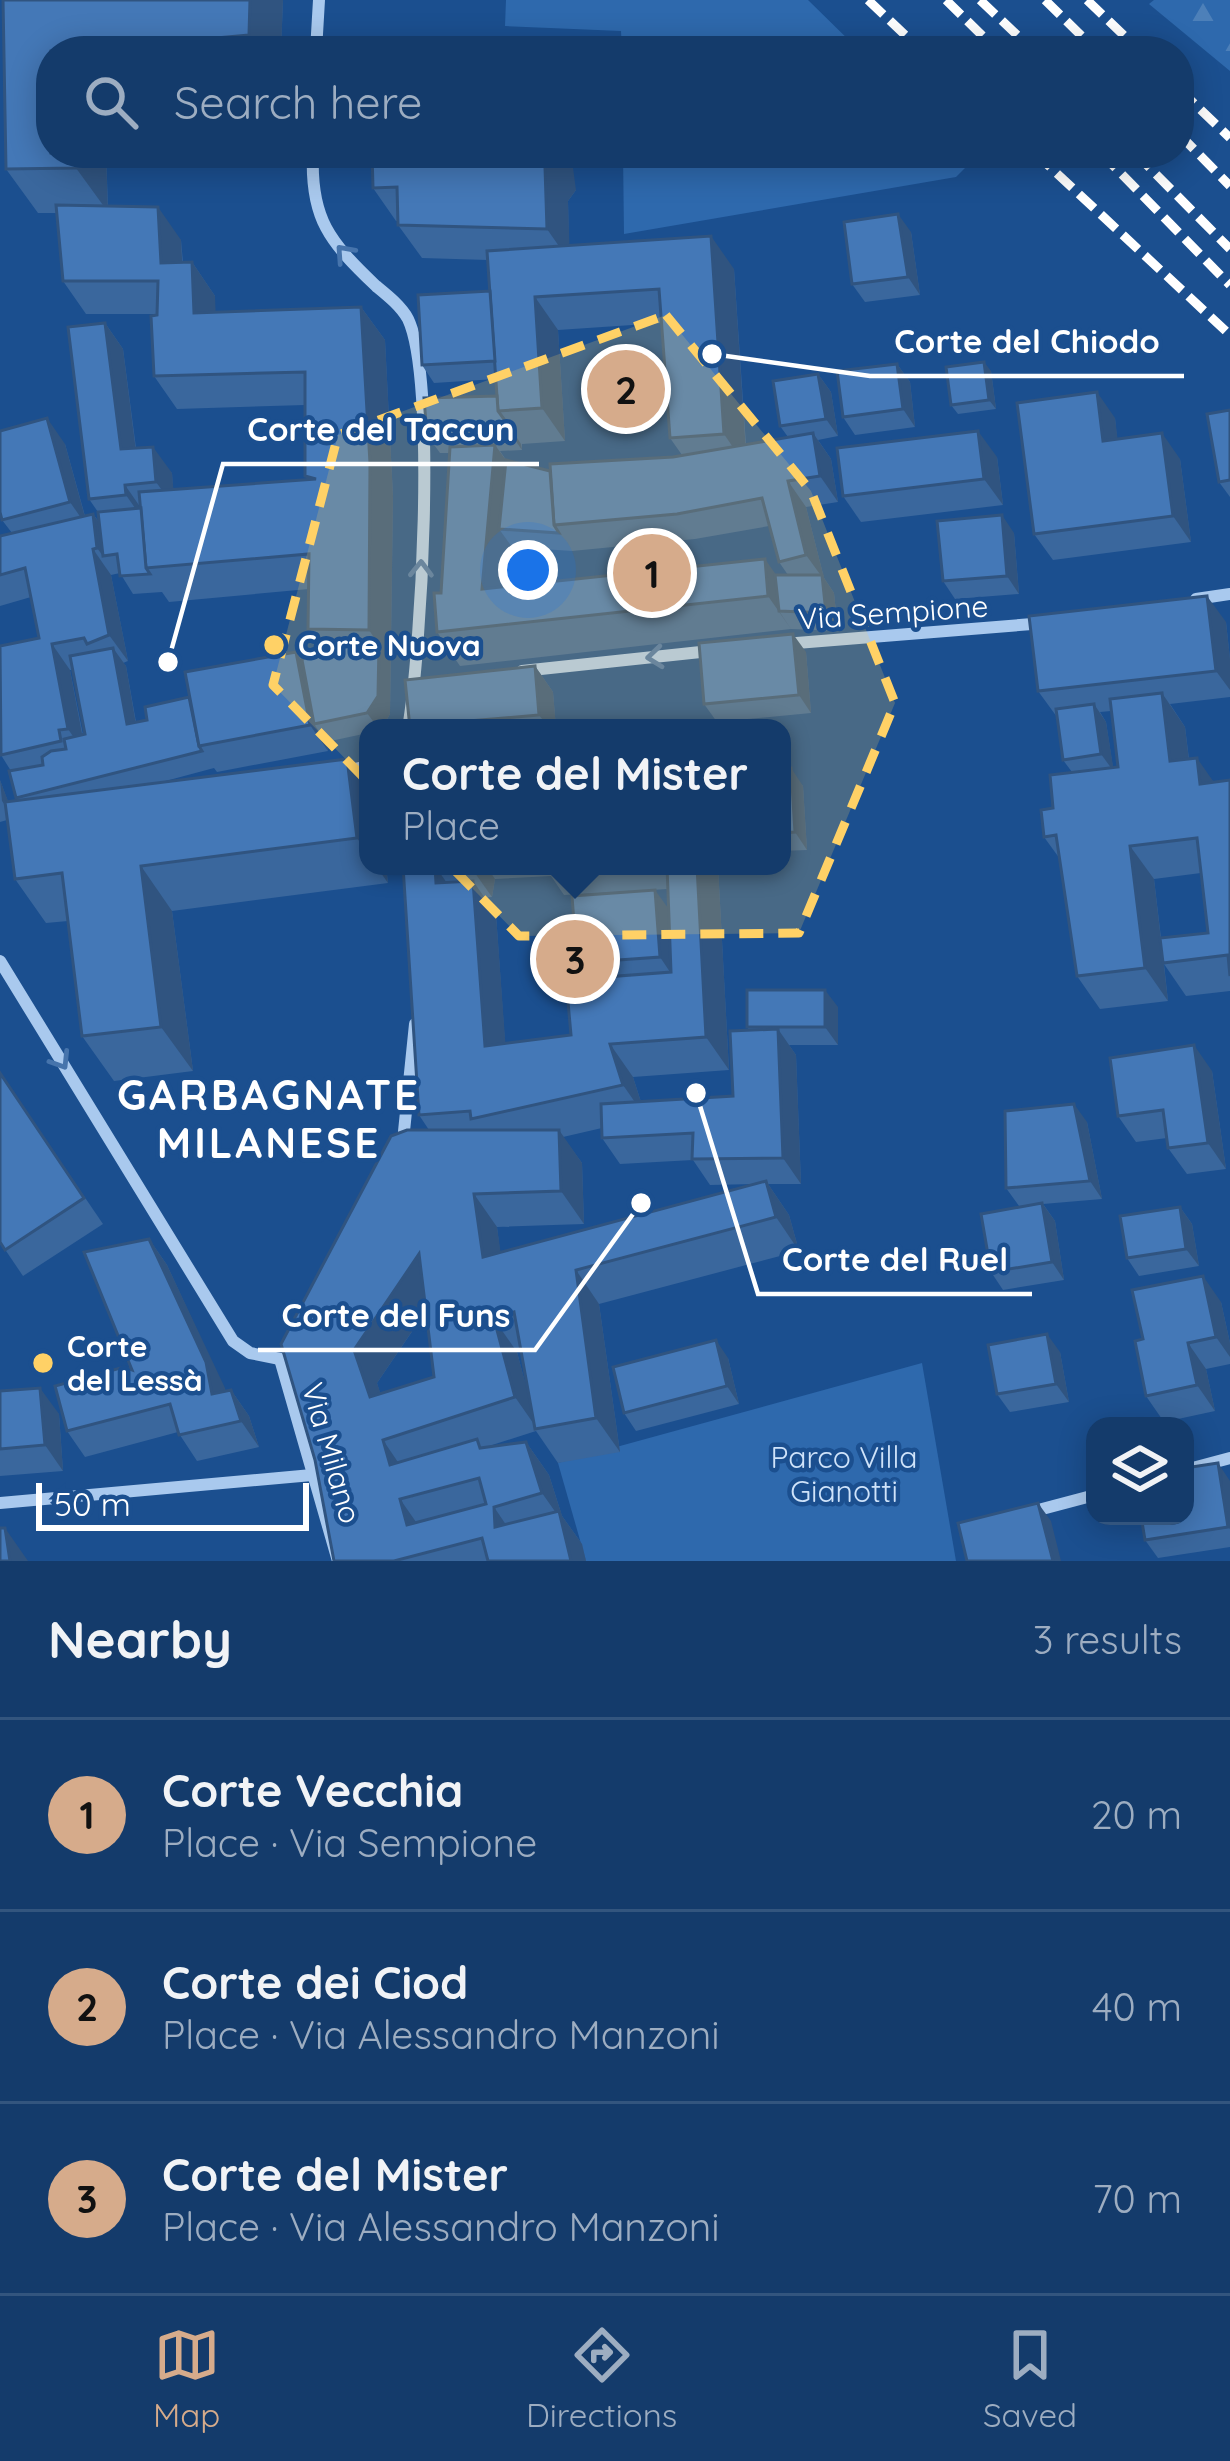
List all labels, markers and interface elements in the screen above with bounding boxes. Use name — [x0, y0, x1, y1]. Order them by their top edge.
search box — [36, 36, 1194, 168]
icon: search — [78, 69, 144, 135]
text: Search here — [174, 74, 422, 130]
one-way arrow — [336, 245, 358, 266]
callout: Corte del Chiodo — [870, 307, 1184, 376]
text: Corte del Chiodo — [894, 320, 1160, 361]
pin: 2 — [587, 344, 665, 434]
callout: Corte del Taccun — [223, 395, 539, 464]
text: Corte del Taccun — [247, 408, 515, 449]
pin: 1 — [613, 528, 691, 618]
your location — [498, 540, 558, 600]
one-way arrow — [407, 559, 433, 578]
street label: Via Sempione — [796, 586, 990, 638]
place label: Corte Nuova — [298, 626, 481, 664]
marker: Corte Nuova — [261, 632, 287, 658]
one-way arrow — [645, 644, 664, 669]
popup — [359, 719, 791, 875]
text: Corte del Mister — [402, 745, 748, 801]
text: Place — [402, 801, 500, 850]
pin: 3 — [536, 914, 614, 1004]
one-way arrow — [47, 1048, 69, 1070]
district label: GARBAGNATE MILANESE — [117, 1068, 421, 1169]
callout: Corte del Ruel — [758, 1225, 1032, 1294]
text: Corte del Ruel — [782, 1238, 1008, 1279]
callout: Corte del Funs — [258, 1281, 535, 1350]
text: Corte del Funs — [282, 1294, 511, 1335]
place label: Corte del Lessà — [67, 1327, 203, 1399]
marker: Corte del Lessà — [30, 1350, 56, 1376]
street label: Via Milano — [294, 1378, 370, 1528]
map controls — [1086, 1417, 1194, 1525]
button: layers — [1086, 1417, 1194, 1525]
park label: Parco Villa Gianotti — [771, 1438, 918, 1510]
scale bar — [36, 1477, 309, 1530]
text: 50 m — [54, 1483, 131, 1524]
text: Nearby — [48, 1607, 232, 1671]
text: 3 results — [1033, 1615, 1182, 1664]
text: Corte Vecchia — [162, 1762, 463, 1818]
text: 1 — [79, 1790, 95, 1839]
text: 20 m — [1091, 1790, 1182, 1839]
text: Place · Via Sempione — [162, 1818, 537, 1867]
text: Corte dei Ciod — [162, 1954, 468, 2010]
text: 2 — [76, 1982, 98, 2031]
text: 40 m — [1092, 1982, 1182, 2031]
text: Place · Via Alessandro Manzoni — [162, 2010, 720, 2059]
text: Corte del Mister — [162, 2146, 508, 2202]
text: 3 — [77, 2174, 97, 2223]
text: 70 m — [1093, 2174, 1182, 2223]
text: Place · Via Alessandro Manzoni — [162, 2202, 720, 2251]
tab: Map — [153, 2322, 220, 2435]
tab: Directions — [526, 2322, 677, 2435]
tab: Saved — [983, 2322, 1077, 2435]

